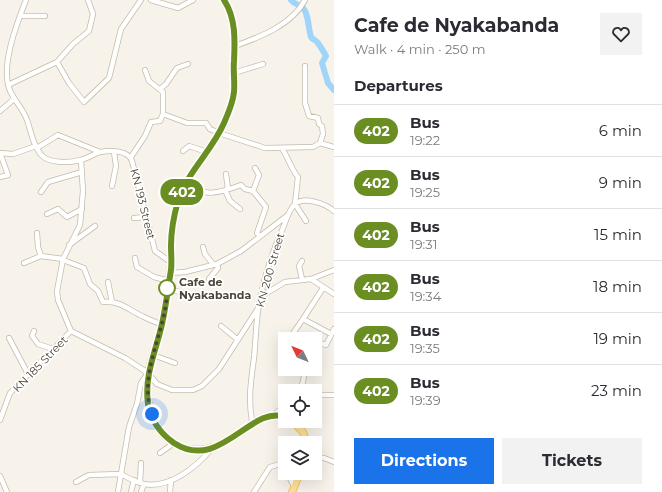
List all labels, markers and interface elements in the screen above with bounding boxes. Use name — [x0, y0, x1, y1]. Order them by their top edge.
button: heart — [600, 13, 642, 55]
text: Cafe de Nyakabanda — [354, 14, 559, 37]
text: Walk · 4 min · 250 m — [354, 41, 485, 57]
text: Departures — [354, 76, 443, 95]
text: Bus — [410, 113, 440, 132]
text: 6 min — [599, 121, 642, 140]
text: 402 — [362, 122, 390, 140]
text: 19:22 — [410, 132, 440, 148]
text: Bus — [410, 165, 440, 184]
street label: KN 193 Street — [127, 167, 159, 241]
text: 9 min — [599, 173, 642, 192]
text: 402 — [362, 174, 390, 192]
line badge: 402 — [159, 179, 205, 205]
text: 402 — [168, 183, 196, 201]
text: 19:25 — [410, 184, 440, 200]
text: Bus — [410, 217, 440, 236]
text: 15 min — [594, 225, 642, 244]
text: 402 — [362, 226, 390, 244]
street label: KN 200 Street — [253, 231, 287, 309]
text: 19:31 — [410, 236, 437, 252]
text: Bus — [410, 269, 440, 288]
place label: Cafe de Nyakabanda — [179, 275, 251, 302]
text: 18 min — [593, 277, 642, 296]
text: 402 — [362, 278, 390, 296]
marker: Cafe de Nyakabanda — [158, 279, 176, 297]
text: 19:34 — [410, 288, 441, 304]
text: Bus — [410, 321, 440, 340]
text: 19 min — [593, 329, 642, 348]
text: 402 — [362, 330, 390, 348]
street label: KN 185 Street — [10, 332, 71, 395]
north arrow — [278, 332, 322, 376]
map controls — [278, 332, 322, 480]
text: 19:35 — [410, 340, 440, 356]
text: Bus — [410, 373, 440, 392]
text: 23 min — [591, 381, 642, 400]
text: 402 — [362, 382, 390, 400]
button: locate — [278, 384, 322, 428]
text: 19:39 — [410, 392, 441, 408]
your location — [142, 404, 162, 424]
button: layers — [278, 436, 322, 480]
button: Directions — [354, 438, 494, 484]
button: Tickets — [502, 438, 642, 484]

